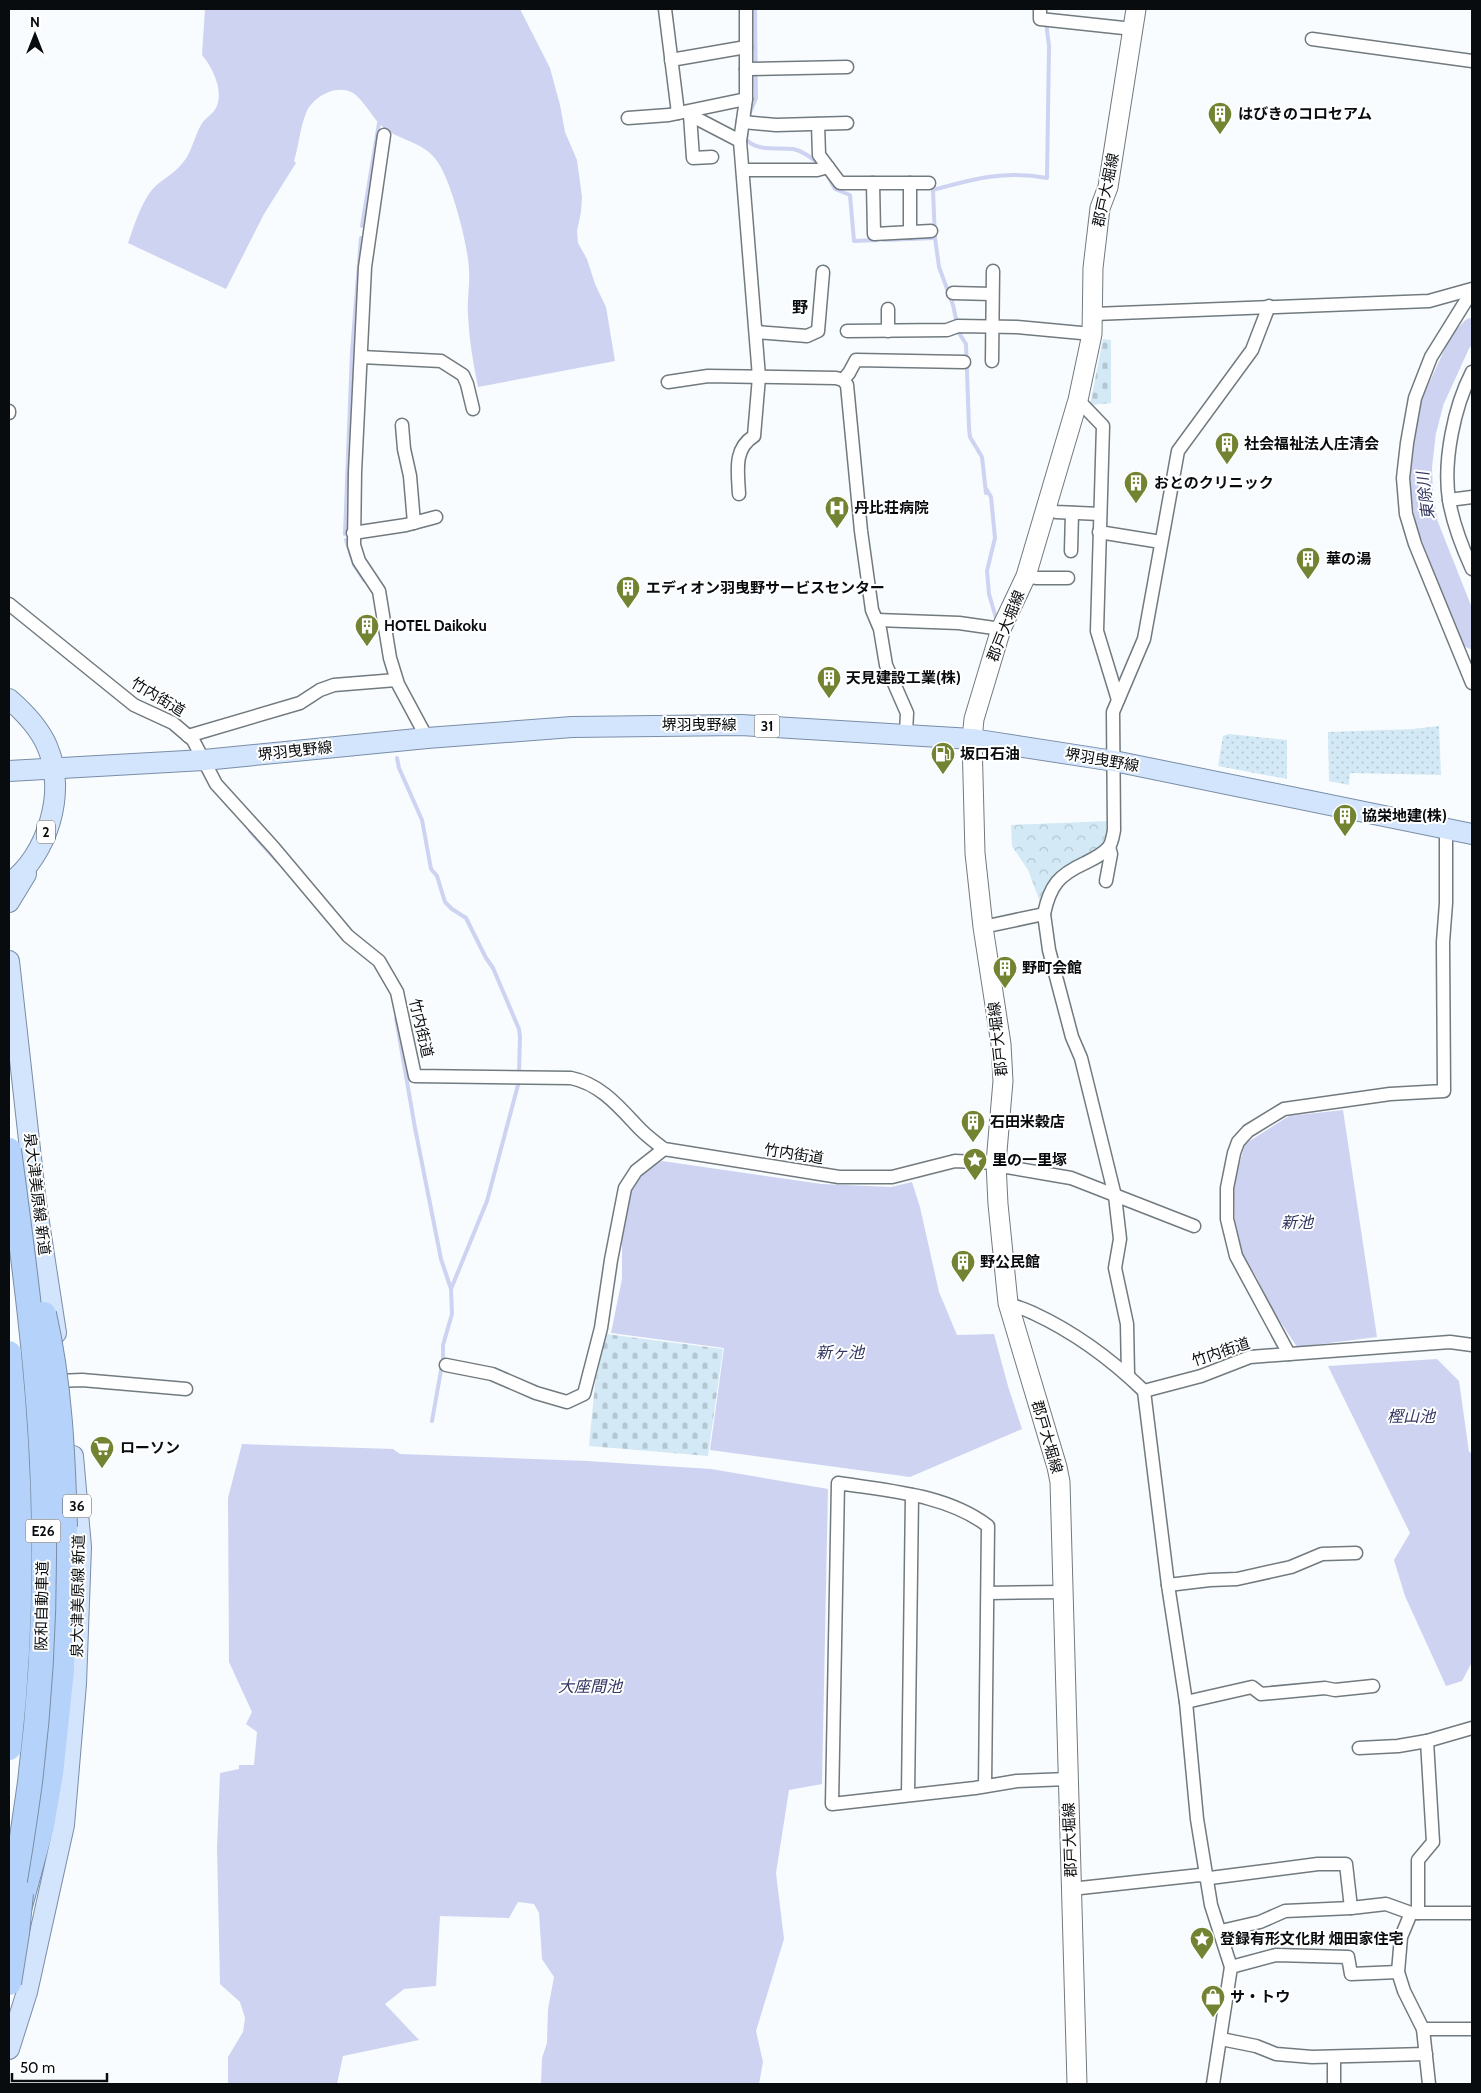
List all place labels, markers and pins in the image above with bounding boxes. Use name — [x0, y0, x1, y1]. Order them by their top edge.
building icon: はびきのコロセアム — [1207, 101, 1233, 135]
place label: はびきのコロセアム — [1238, 105, 1372, 123]
building icon: 社会福祉法人庄清会 — [1214, 431, 1240, 465]
place label: 社会福祉法人庄清会 — [1244, 435, 1379, 453]
building icon: おとのクリニック — [1123, 470, 1149, 504]
place label: おとのクリニック — [1154, 474, 1274, 492]
hospital icon: 丹比荘病院 — [824, 495, 850, 529]
place label: 丹比荘病院 — [854, 499, 929, 517]
building icon: 華の湯 — [1295, 546, 1321, 580]
place label: 華の湯 — [1326, 550, 1371, 568]
building icon: エディオン羽曳野サービスセンター — [615, 575, 641, 609]
place label: エディオン羽曳野サービスセンター — [646, 579, 885, 597]
building icon: HOTEL Daikoku — [354, 613, 380, 647]
place label: HOTEL Daikoku — [384, 617, 487, 635]
building icon: 天見建設工業(株) — [816, 665, 842, 699]
place label: 天見建設工業(株) — [846, 669, 961, 687]
fuel station icon: 坂口石油 — [930, 741, 956, 775]
place label: 坂口石油 — [960, 745, 1020, 763]
building icon: 協栄地建(株) — [1332, 803, 1358, 837]
place label: 協栄地建(株) — [1362, 807, 1447, 825]
building icon: 野町会館 — [992, 955, 1018, 989]
place label: 野町会館 — [1022, 959, 1082, 977]
building icon: 石田米穀店 — [960, 1109, 986, 1143]
place label: 石田米穀店 — [990, 1113, 1065, 1131]
place icon: 里の一里塚 — [962, 1147, 988, 1181]
place label: 里の一里塚 — [992, 1151, 1067, 1169]
building icon: 野公民館 — [950, 1249, 976, 1283]
place label: 野公民館 — [980, 1253, 1040, 1271]
supermarket icon: ローソン — [89, 1435, 115, 1469]
place label: ローソン — [120, 1439, 180, 1457]
place icon: 登録有形文化財 畑田家住宅 — [1189, 1926, 1215, 1960]
place label: 登録有形文化財 畑田家住宅 — [1220, 1930, 1403, 1948]
shop icon: サ・トウ — [1200, 1984, 1226, 2018]
place label: サ・トウ — [1230, 1988, 1290, 2006]

